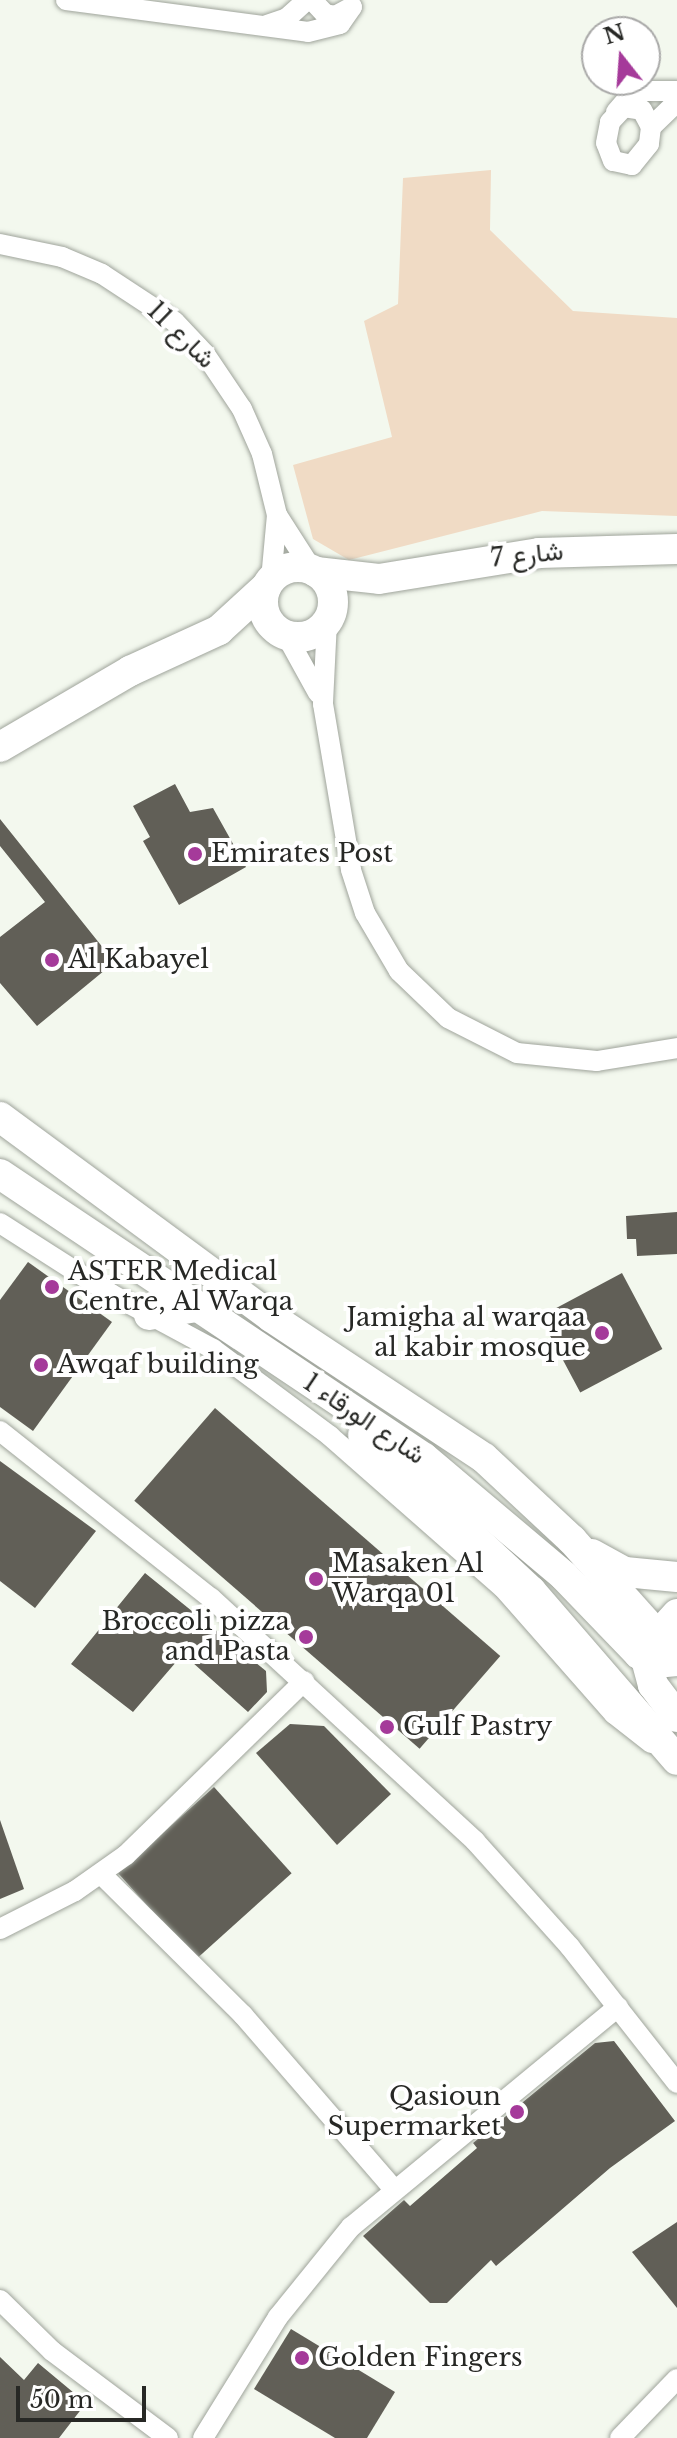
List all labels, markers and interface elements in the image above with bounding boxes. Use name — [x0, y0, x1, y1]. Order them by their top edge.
north arrow — [581, 16, 661, 96]
text: N — [601, 19, 628, 50]
street label: شارع 11 — [140, 295, 222, 375]
street label: شارع 7 — [489, 536, 565, 574]
place label: Emirates Post — [211, 838, 393, 870]
marker: Emirates Post — [186, 845, 204, 863]
place label: Al Kabayel — [68, 944, 209, 976]
marker: Al Kabayel — [43, 951, 61, 969]
place label: ASTER Medical Centre, Al Warqa — [68, 1256, 295, 1318]
marker: ASTER Medical Centre, Al Warqa — [43, 1278, 61, 1296]
place label: Jamigha al warqaa al kabir mosque — [346, 1302, 586, 1364]
marker: Jamigha al warqaa al kabir mosque — [593, 1324, 611, 1342]
place label: Awqaf building — [57, 1349, 259, 1381]
marker: Awqaf building — [32, 1356, 50, 1374]
street label: شارع الورقاء 1 — [297, 1367, 431, 1471]
place label: Masaken Al Warqa 01 — [332, 1548, 485, 1610]
marker: Masaken Al Warqa 01 — [307, 1570, 325, 1588]
place label: Broccoli pizza and Pasta — [101, 1606, 290, 1668]
marker: Broccoli pizza and Pasta — [297, 1628, 315, 1646]
place label: Gulf Pastry — [403, 1711, 552, 1743]
marker: Gulf Pastry — [378, 1718, 396, 1736]
place label: Qasioun Supermarket — [327, 2081, 501, 2142]
marker: Qasioun Supermarket — [508, 2103, 526, 2121]
place label: Golden Fingers — [318, 2342, 523, 2374]
marker: Golden Fingers — [293, 2349, 311, 2367]
scale bar — [20, 2370, 150, 2420]
text: 50 m — [30, 2385, 93, 2414]

